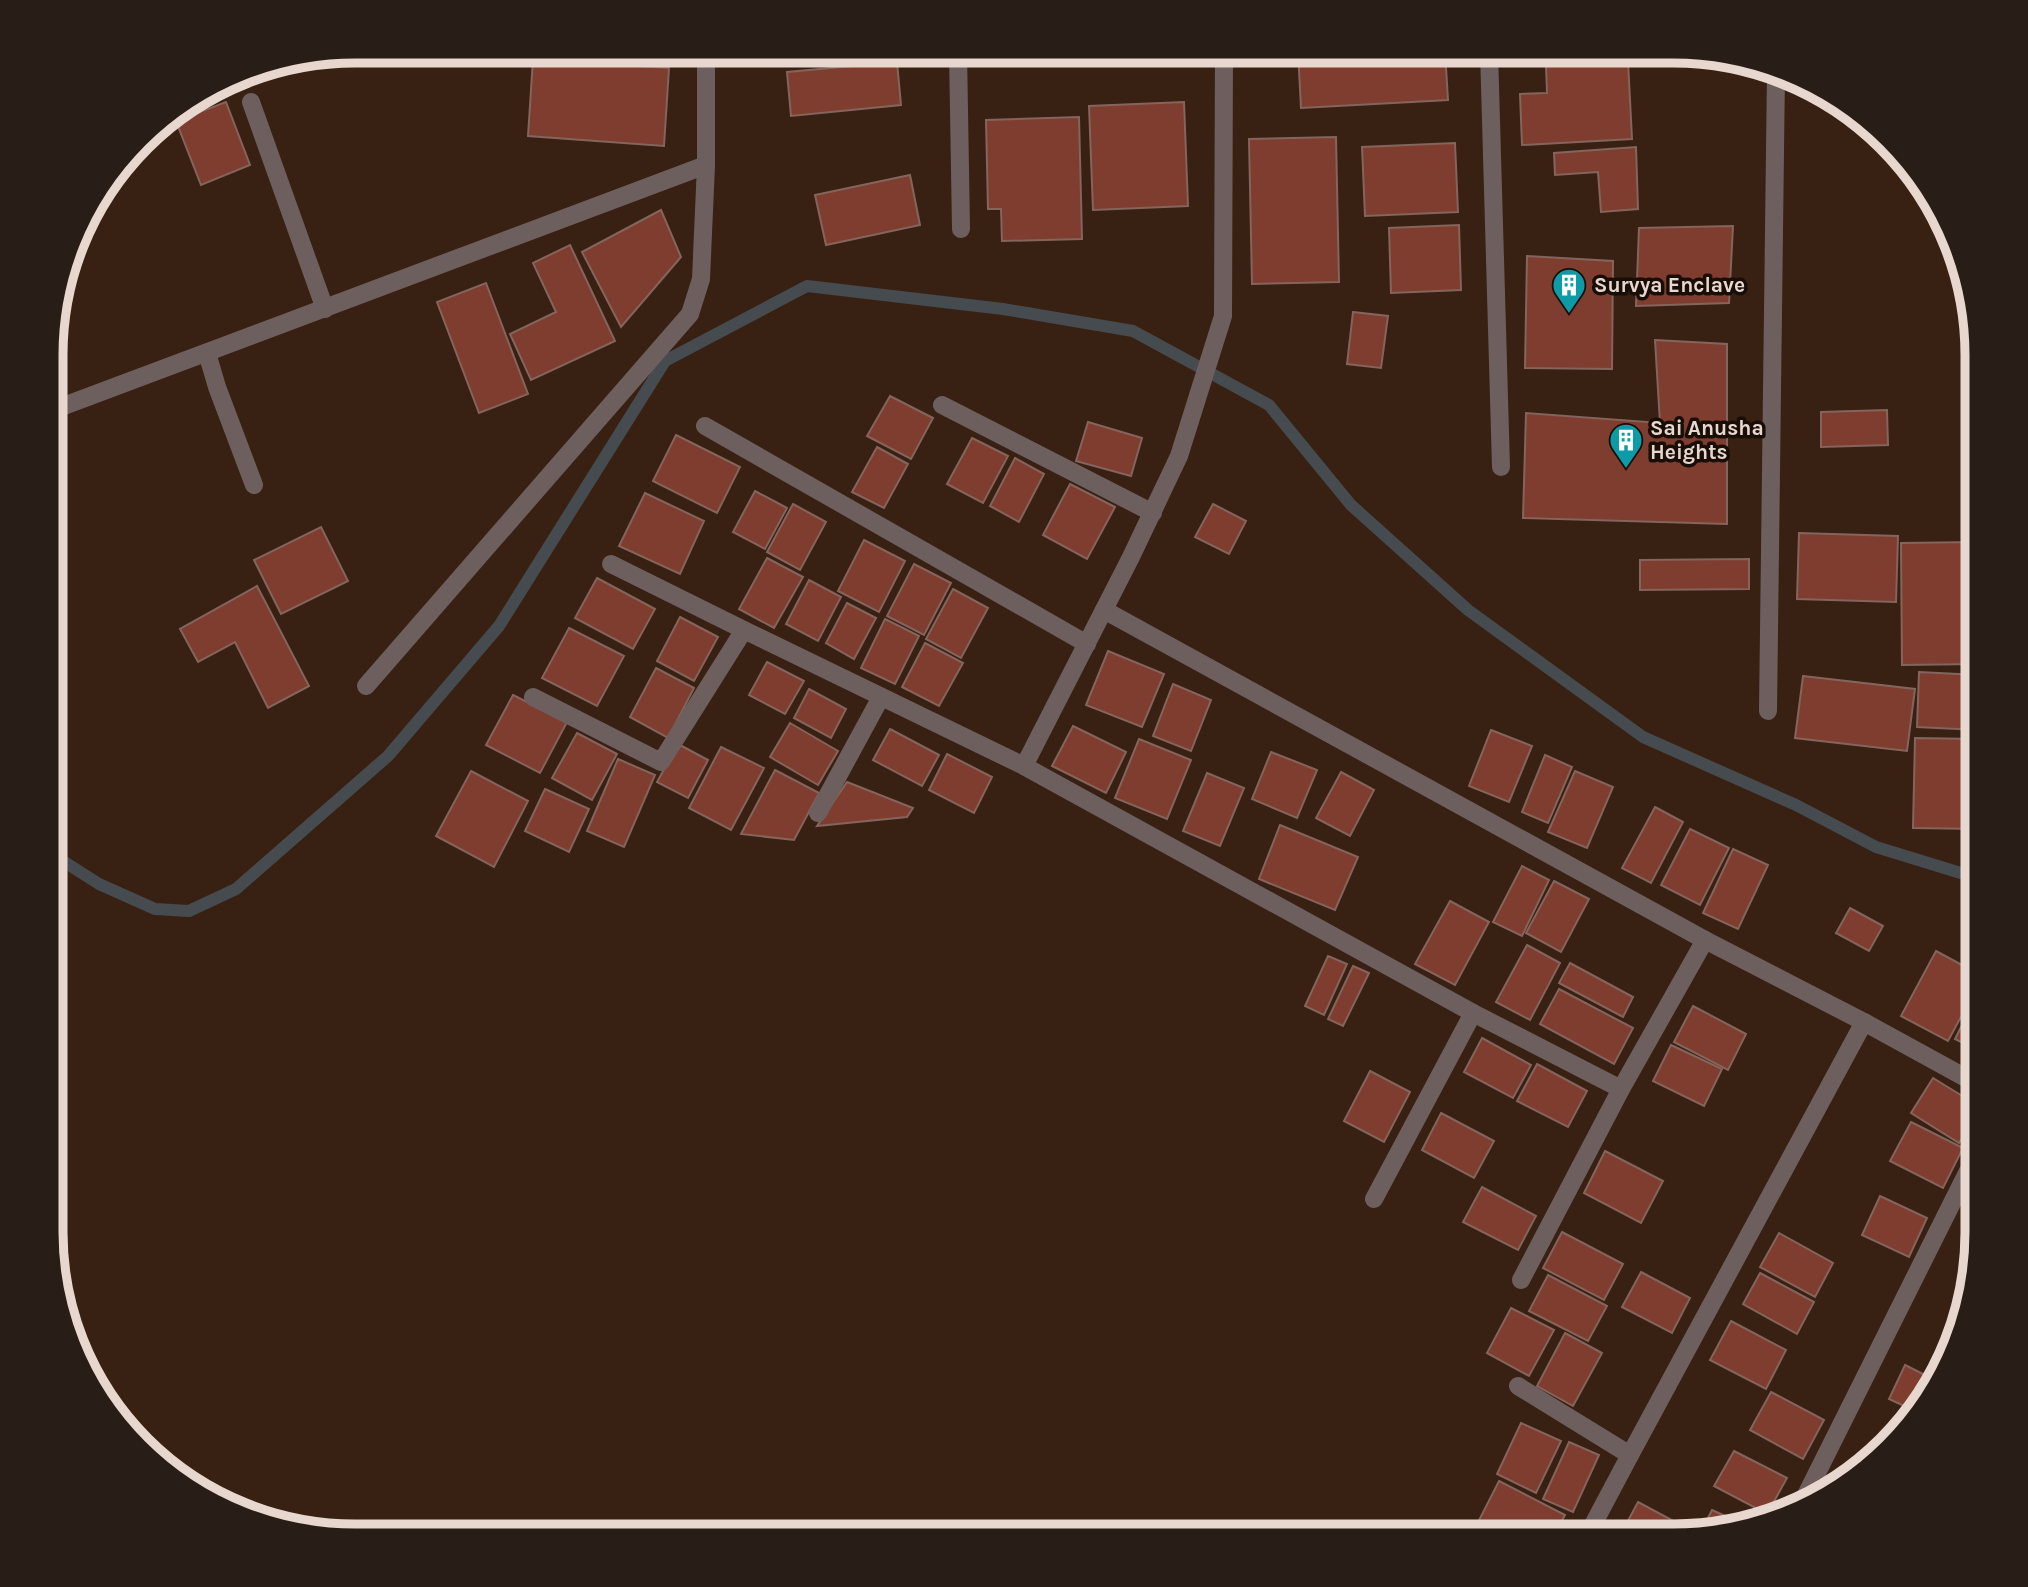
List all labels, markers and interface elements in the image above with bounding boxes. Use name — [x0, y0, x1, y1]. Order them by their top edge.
building icon: Survya Enclave — [1550, 266, 1588, 315]
place label: Survya Enclave — [1594, 273, 1745, 297]
place label: Sai Anusha Heights — [1650, 416, 1764, 464]
building icon: Sai Anusha Heights — [1607, 421, 1645, 470]

